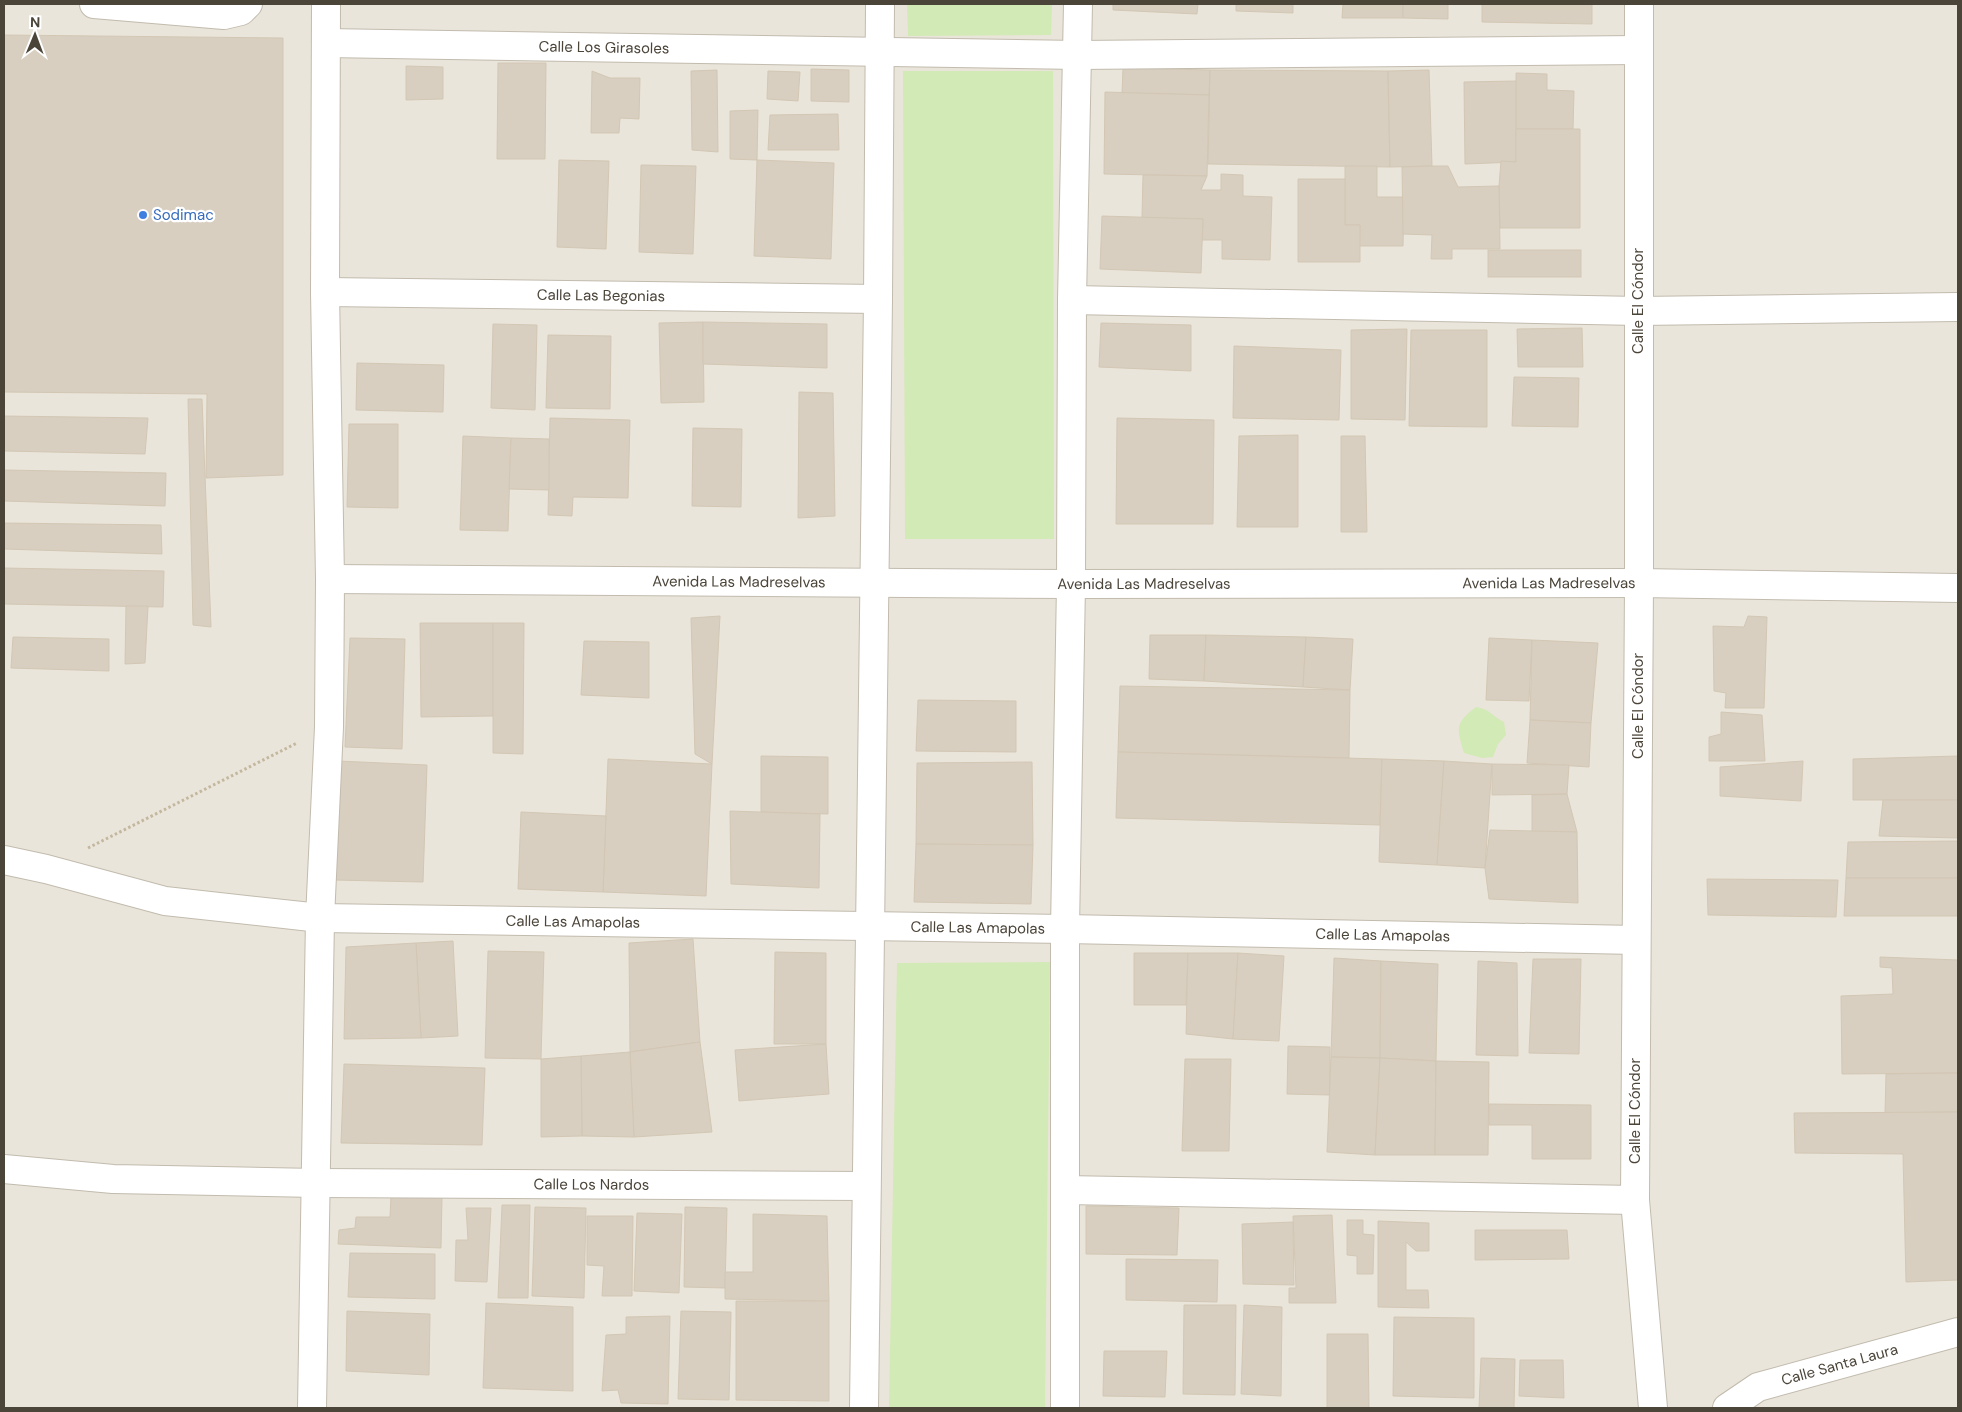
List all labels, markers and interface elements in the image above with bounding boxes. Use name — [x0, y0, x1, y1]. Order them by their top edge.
north arrow — [10, 10, 60, 60]
text: N — [30, 13, 40, 31]
street label: Calle Los Girasoles — [538, 36, 670, 58]
place label: Sodimac — [153, 205, 214, 225]
marker: Sodimac — [137, 209, 149, 221]
street label: Calle El Cóndor — [1628, 248, 1648, 354]
street label: Calle Las Begonias — [537, 285, 665, 306]
street label: Avenida Las Madreselvas — [652, 571, 826, 592]
street label: Avenida Las Madreselvas — [1462, 573, 1636, 593]
street label: Avenida Las Madreselvas — [1057, 574, 1231, 594]
street label: Calle El Cóndor — [1628, 653, 1648, 759]
street label: Calle Las Amapolas — [505, 911, 640, 933]
street label: Calle Las Amapolas — [910, 917, 1045, 939]
street label: Calle Las Amapolas — [1315, 924, 1450, 946]
street label: Calle El Cóndor — [1625, 1058, 1645, 1164]
street label: Calle Los Nardos — [534, 1174, 649, 1195]
street label: Calle Santa Laura — [1779, 1339, 1900, 1390]

